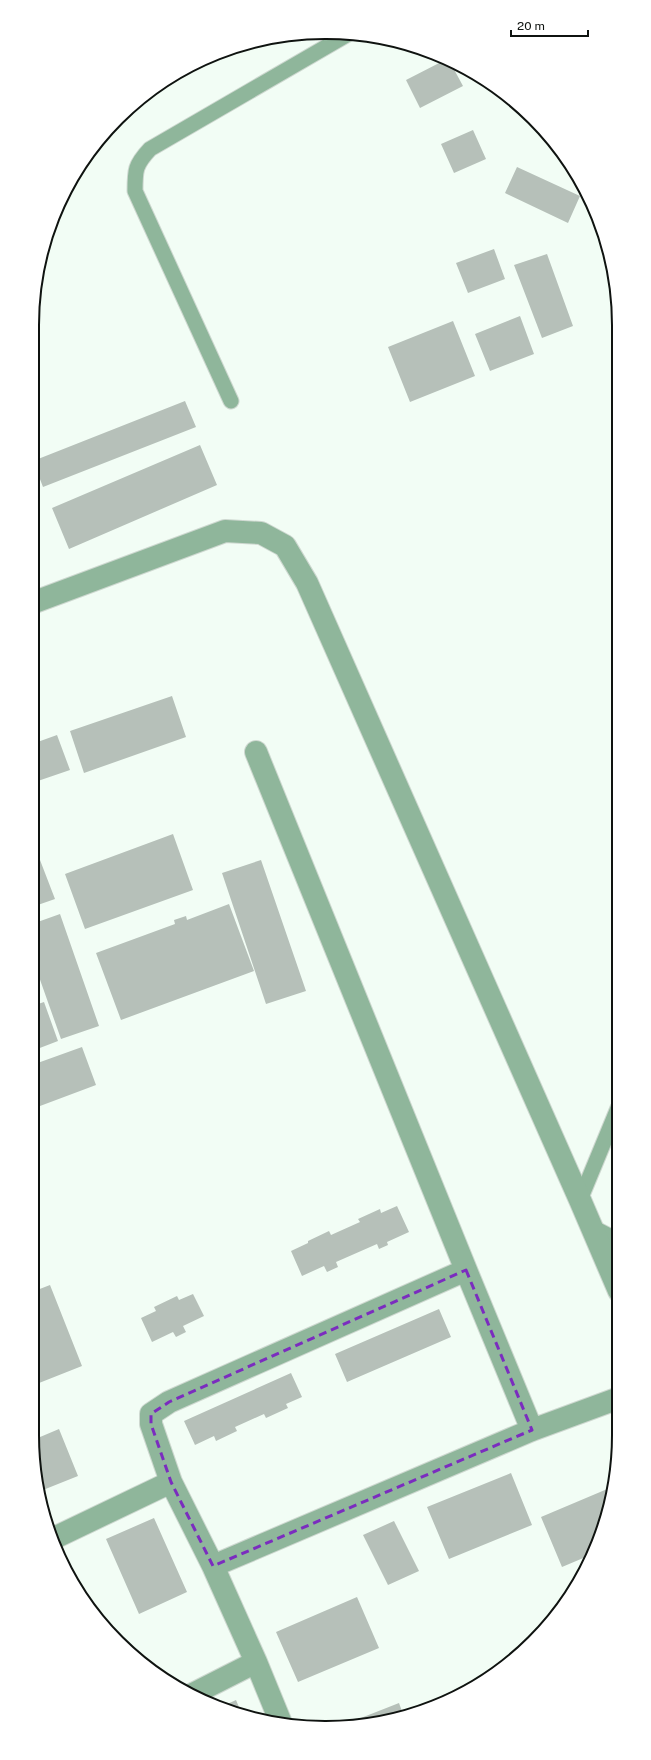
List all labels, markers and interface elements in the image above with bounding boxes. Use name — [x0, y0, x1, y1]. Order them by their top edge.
scale bar — [511, 12, 588, 38]
text: 20 m — [517, 19, 545, 33]

